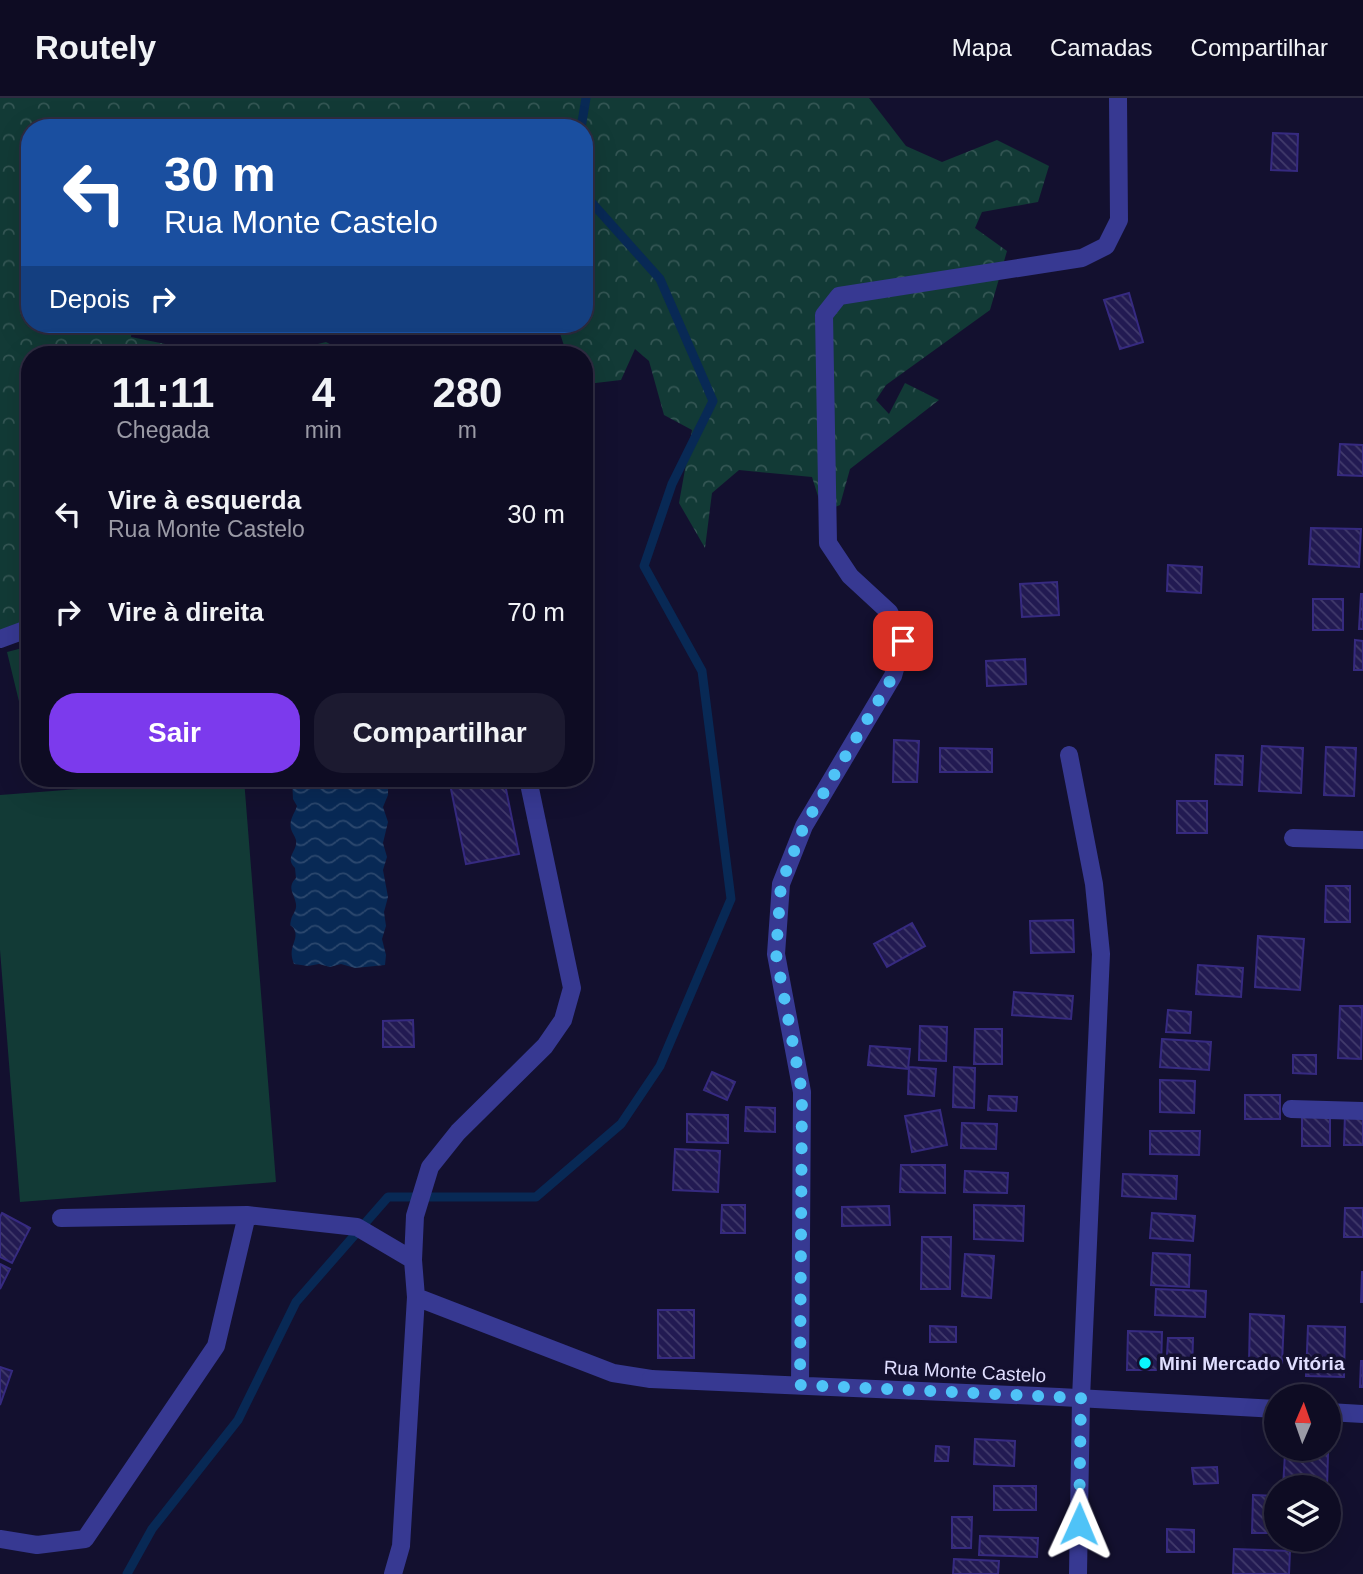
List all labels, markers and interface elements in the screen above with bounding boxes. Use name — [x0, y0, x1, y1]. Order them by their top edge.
text: Routely — [35, 29, 156, 66]
text: Mapa — [952, 34, 1012, 61]
text: Camadas — [1050, 34, 1153, 61]
text: Compartilhar — [1191, 34, 1328, 61]
icon: left — [49, 147, 140, 238]
text: 30 m — [164, 147, 276, 201]
text: Rua Monte Castelo — [164, 204, 438, 240]
icon: right — [144, 280, 182, 318]
text: Depois — [49, 284, 130, 314]
text: 11:11 — [112, 369, 214, 416]
text: 4 — [312, 369, 335, 416]
text: 280 — [432, 369, 502, 416]
text: Chegada — [116, 417, 210, 443]
text: min — [305, 417, 342, 443]
text: m — [458, 417, 477, 443]
text: Vire à esquerda — [108, 485, 301, 515]
icon: left — [49, 495, 87, 533]
text: 30 m — [507, 499, 565, 529]
text: Rua Monte Castelo — [108, 516, 305, 542]
icon: right — [49, 593, 87, 631]
text: Vire à direita — [108, 597, 264, 627]
text: 70 m — [507, 597, 565, 627]
pin — [873, 611, 933, 671]
icon: arrive — [884, 622, 922, 660]
button: Sair — [49, 693, 300, 773]
button: Compartilhar — [314, 693, 565, 773]
place label: Mini Mercado Vitória — [1159, 1353, 1345, 1374]
marker: Mini Mercado Vitória — [1137, 1355, 1153, 1371]
street label: Rua Monte Castelo — [883, 1357, 1047, 1386]
north arrow — [1264, 1384, 1340, 1461]
map controls — [1264, 1384, 1341, 1552]
button: layers — [1264, 1475, 1341, 1552]
position arrow — [1042, 1487, 1116, 1561]

